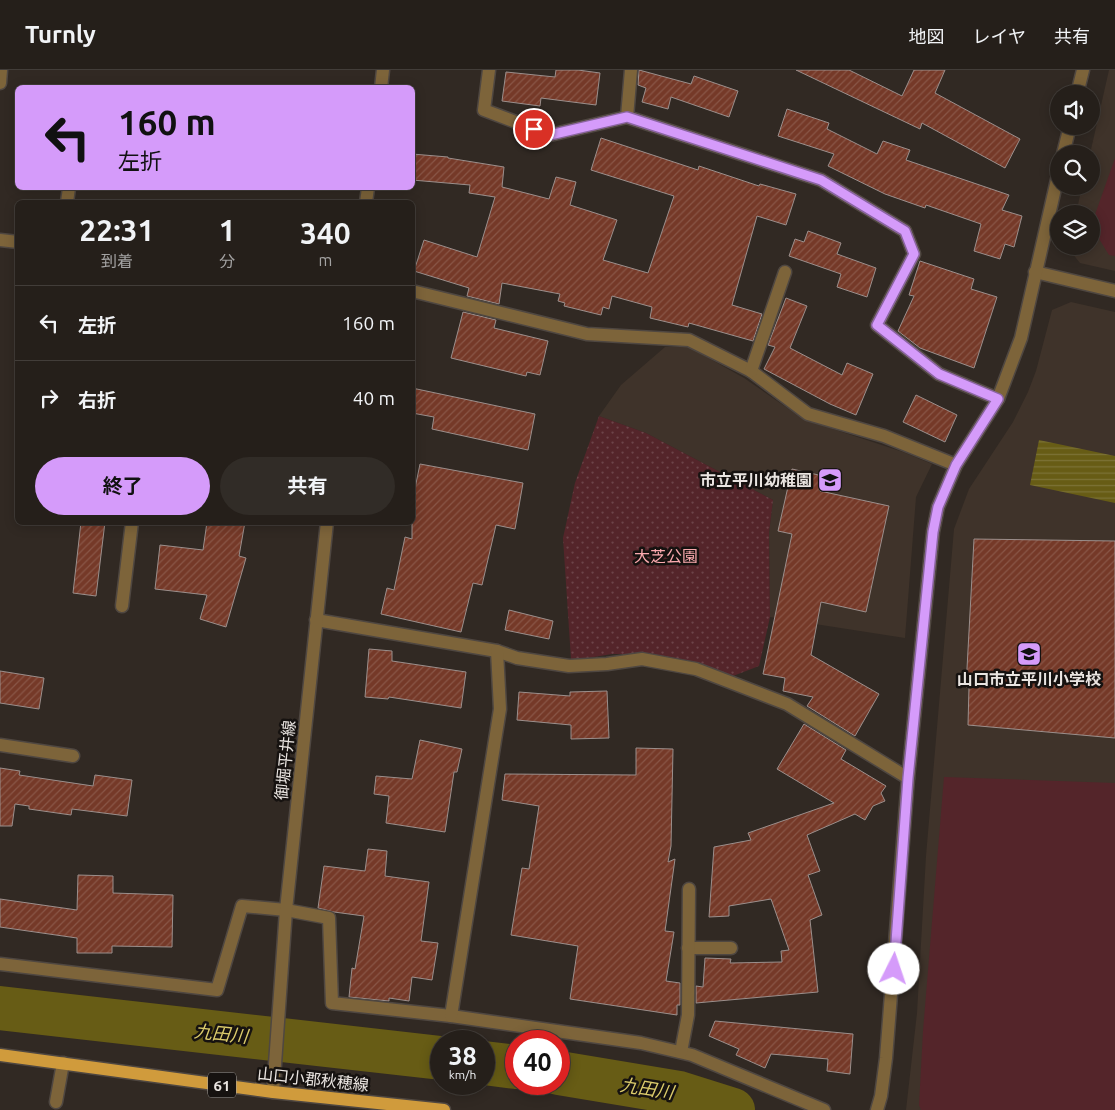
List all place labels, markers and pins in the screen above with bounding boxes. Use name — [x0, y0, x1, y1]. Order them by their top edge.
pin — [513, 108, 555, 150]
school or university icon: 市立平川幼稚園 — [817, 467, 843, 493]
place label: 市立平川幼稚園 — [700, 471, 812, 489]
school or university icon: 山口市立平川小学校 — [1016, 641, 1042, 667]
place label: 山口市立平川小学校 — [957, 670, 1101, 688]

